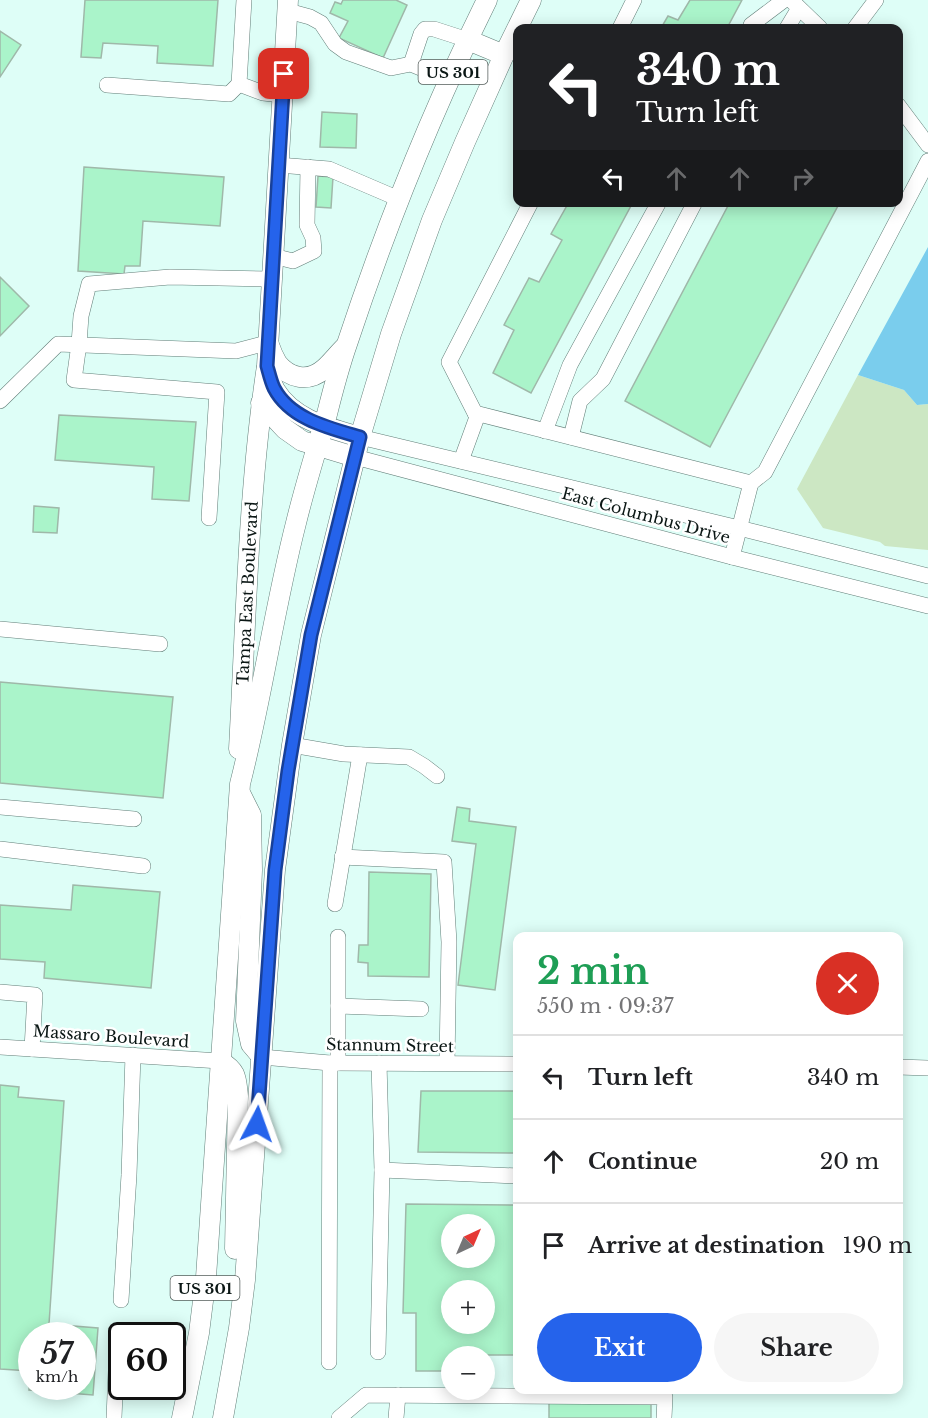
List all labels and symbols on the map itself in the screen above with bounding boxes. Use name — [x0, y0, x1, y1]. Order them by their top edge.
pin — [258, 48, 309, 99]
road number: US 301 — [418, 60, 488, 84]
street label: East Columbus Drive — [560, 483, 732, 547]
street label: Tampa East Boulevard — [232, 500, 262, 685]
street label: Massaro Boulevard — [32, 1021, 190, 1051]
street label: Stannum Street — [326, 1034, 454, 1056]
position arrow — [225, 1092, 289, 1156]
north arrow — [441, 1214, 495, 1268]
road number: US 301 — [170, 1276, 240, 1300]
speed limit sign: 60 — [108, 1322, 186, 1400]

